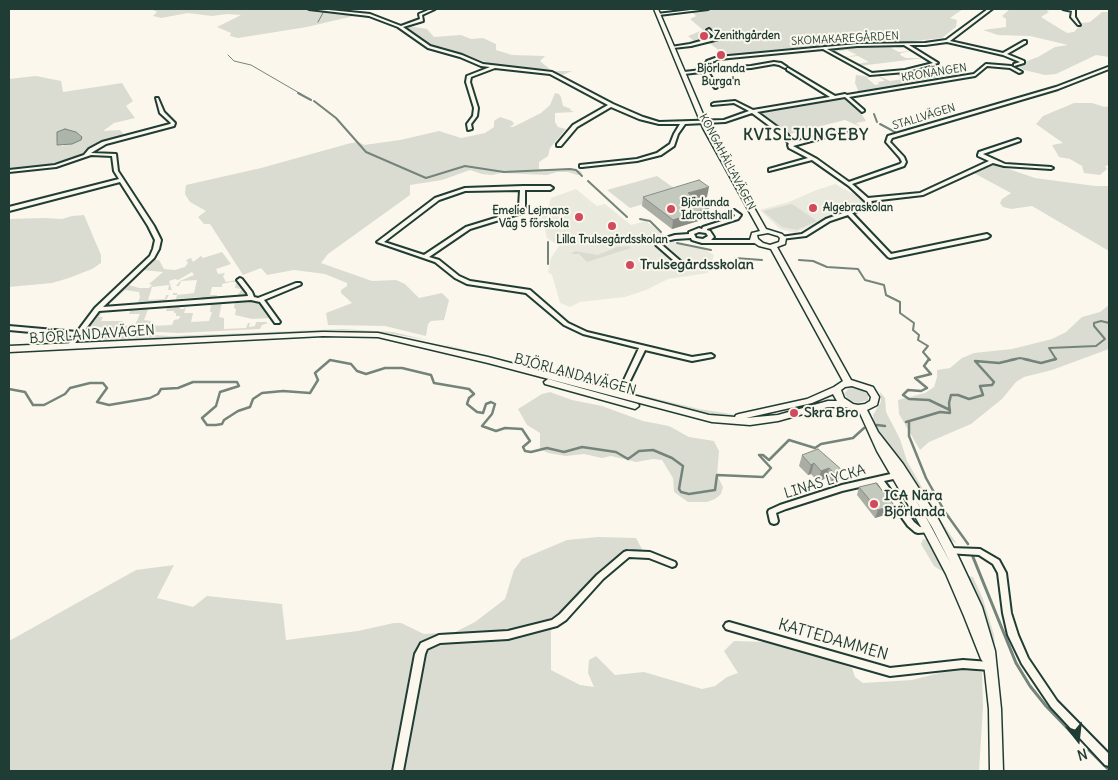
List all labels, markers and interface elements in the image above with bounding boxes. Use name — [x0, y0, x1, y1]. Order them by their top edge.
place label: Zenithgården — [714, 29, 780, 43]
marker: Zenithgården — [698, 30, 710, 42]
street label: SKOMAKAREGÅRDEN — [791, 30, 899, 48]
marker: Björlanda Burga'n — [715, 49, 727, 61]
street label: KRONÄNGEN — [900, 61, 968, 85]
place label: Björlanda Burga'n — [697, 62, 745, 88]
street label: STALLVÄGEN — [891, 101, 957, 133]
street label: KONGAHÄLLAVÄGEN — [696, 112, 758, 212]
district label: KVISLJUNGEBY — [741, 125, 871, 145]
place label: Björlanda Idrottshall — [681, 196, 733, 222]
place label: Algebraskolan — [823, 201, 893, 215]
marker: Algebraskolan — [807, 202, 819, 214]
marker: Björlanda Idrottshall — [665, 203, 677, 215]
place label: Emelie Lejmans Väg 5 förskola — [492, 204, 569, 230]
marker: Emelie Lejmans Väg 5 förskola — [573, 211, 585, 223]
marker: Lilla Trulsegårdsskolan — [606, 220, 618, 232]
place label: Lilla Trulsegårdsskolan — [556, 233, 668, 247]
place label: Trulsegårdsskolan — [640, 257, 754, 273]
marker: Trulsegårdsskolan — [624, 259, 636, 271]
street label: BJÖRLANDAVÄGEN — [29, 322, 155, 348]
street label: BJÖRLANDAVÄGEN — [512, 351, 638, 399]
place label: Skra Bro — [804, 405, 858, 421]
marker: Skra Bro — [788, 407, 800, 419]
street label: LINAS LYCKA — [782, 462, 868, 502]
place label: ICA Nära Björlanda — [884, 488, 945, 520]
marker: ICA Nära Björlanda — [868, 498, 880, 510]
street label: KATTEDAMMEN — [776, 615, 890, 665]
north arrow — [1053, 715, 1103, 765]
text: N — [1075, 744, 1089, 764]

